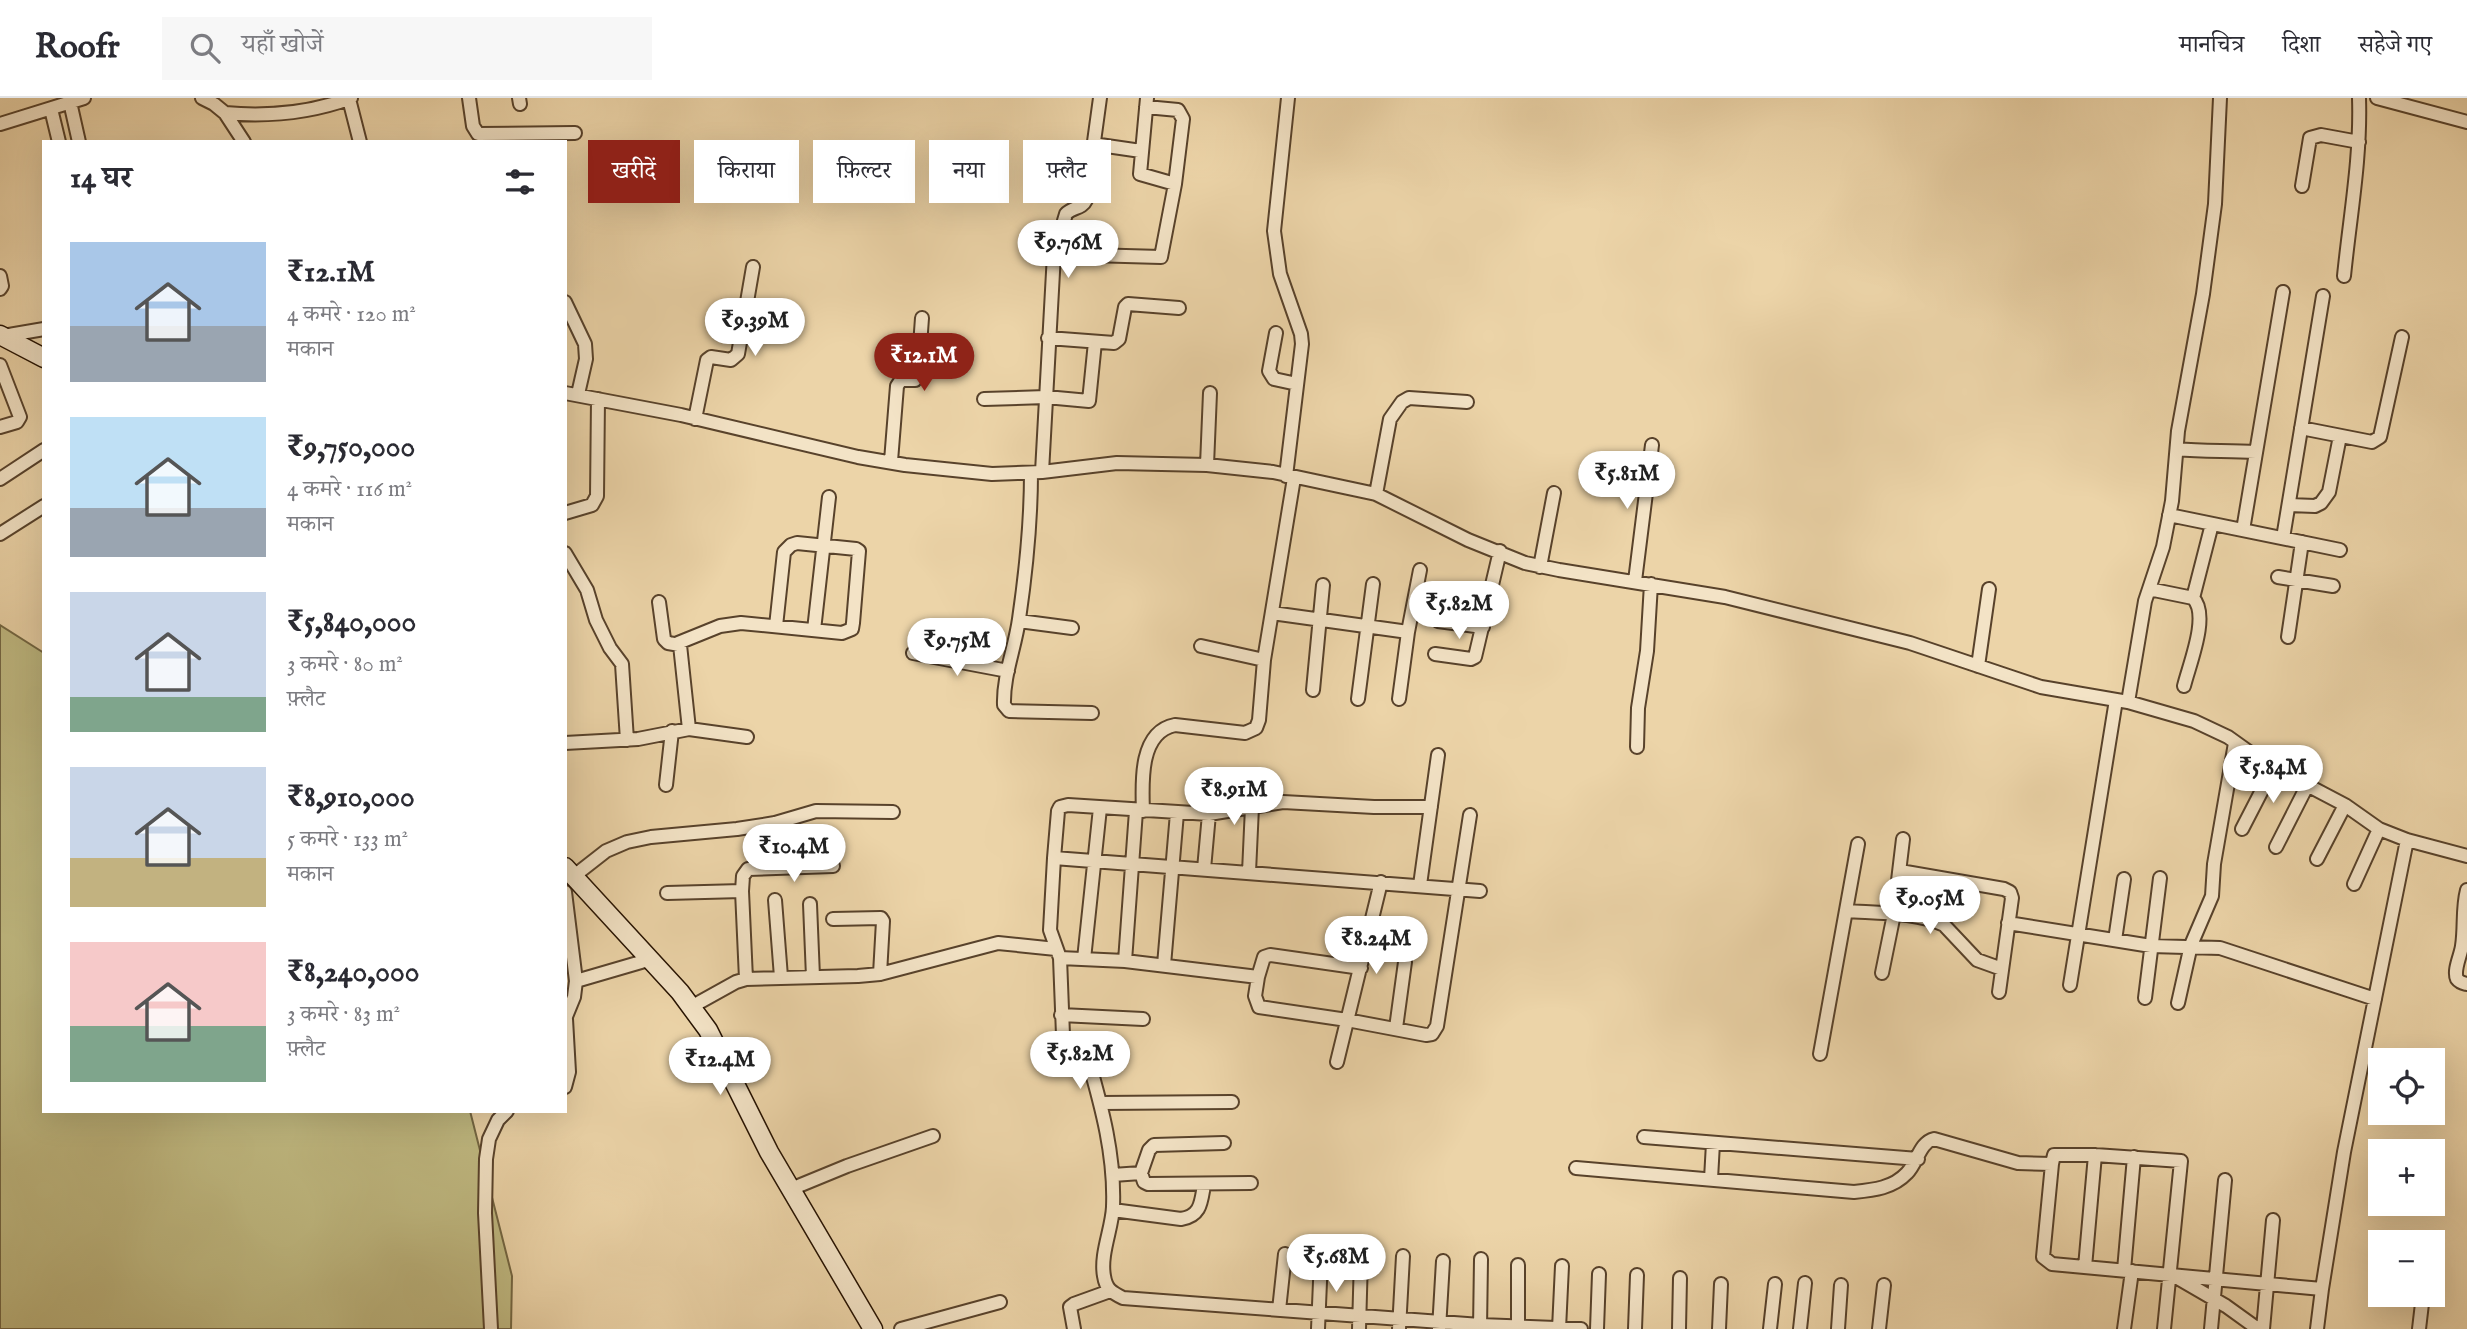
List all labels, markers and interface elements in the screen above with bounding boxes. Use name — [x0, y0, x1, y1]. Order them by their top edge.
search box — [162, 17, 652, 80]
text: Roofr — [35, 27, 120, 69]
text: यहाँ खोजें — [242, 28, 323, 61]
icon: search — [186, 29, 224, 67]
text: मानचित्र — [2179, 30, 2244, 61]
text: दिशा — [2282, 30, 2321, 61]
text: सहेजे गए — [2359, 30, 2432, 61]
chip: खरीदें — [588, 140, 680, 203]
chip: किराया — [694, 140, 799, 203]
chip: फ़िल्टर — [813, 140, 915, 203]
chip: नया — [929, 140, 1009, 203]
chip: फ़्लैट — [1023, 140, 1111, 203]
text: 14 घर — [70, 160, 132, 198]
icon: filters — [501, 163, 539, 201]
pin: ₹9.76M — [1011, 220, 1125, 280]
text: ₹9.76M — [1034, 228, 1102, 257]
text: ₹12.1M — [287, 254, 375, 292]
icon: home — [126, 270, 210, 354]
pin: ₹9.39M — [698, 299, 812, 358]
text: 4 कमरे · 120 m² — [287, 300, 416, 329]
text: ₹9.39M — [721, 306, 789, 335]
pin: ₹12.1M — [867, 334, 981, 393]
text: मकान — [287, 335, 334, 364]
text: ₹12.1M — [890, 341, 958, 370]
text: ₹9,750,000 — [287, 429, 415, 467]
icon: home — [126, 445, 210, 529]
pin: ₹5.81M — [1570, 452, 1684, 511]
text: ₹5.81M — [1594, 459, 1660, 488]
text: 4 कमरे · 116 m² — [287, 475, 412, 504]
text: मकान — [287, 510, 334, 539]
pin: ₹5.82M — [1402, 582, 1516, 641]
text: ₹5.82M — [1425, 589, 1493, 618]
text: ₹5,840,000 — [287, 604, 416, 642]
pin: ₹9.75M — [900, 618, 1014, 678]
icon: home — [126, 620, 210, 704]
text: ₹9.75M — [923, 626, 991, 655]
text: 3 कमरे · 80 m² — [287, 650, 403, 679]
text: फ़्लैट — [287, 685, 325, 714]
pin: ₹5.84M — [2216, 746, 2330, 805]
text: ₹5.84M — [2239, 753, 2307, 782]
pin: ₹8.91M — [1177, 768, 1291, 827]
text: ₹8.91M — [1200, 775, 1268, 804]
text: ₹8,910,000 — [287, 779, 415, 817]
icon: home — [126, 795, 210, 879]
pin: ₹10.4M — [737, 824, 851, 884]
text: 5 कमरे · 133 m² — [287, 825, 408, 854]
text: ₹10.4M — [759, 832, 829, 861]
text: मकान — [287, 860, 334, 889]
pin: ₹9.05M — [1873, 876, 1987, 936]
text: ₹9.05M — [1895, 884, 1965, 913]
pin: ₹8.24M — [1319, 916, 1433, 976]
text: ₹8.24M — [1341, 924, 1411, 953]
text: ₹8,240,000 — [287, 954, 419, 992]
icon: home — [126, 970, 210, 1054]
text: 3 कमरे · 83 m² — [287, 1000, 400, 1029]
pin: ₹5.82M — [1023, 1032, 1137, 1091]
text: फ़्लैट — [287, 1035, 325, 1064]
pin: ₹12.4M — [663, 1038, 777, 1097]
text: ₹5.82M — [1046, 1039, 1114, 1068]
text: ₹12.4M — [685, 1045, 755, 1074]
map controls — [2368, 1048, 2445, 1307]
button: locate — [2368, 1048, 2445, 1125]
button: + — [2368, 1139, 2445, 1216]
button: − — [2368, 1230, 2445, 1307]
pin: ₹5.68M — [1279, 1234, 1393, 1294]
text: ₹5.68M — [1303, 1242, 1369, 1271]

